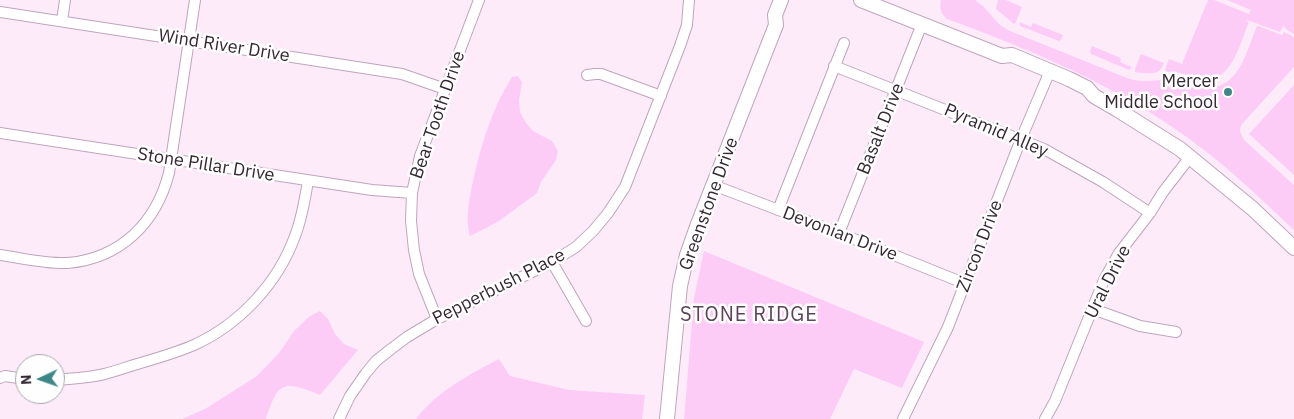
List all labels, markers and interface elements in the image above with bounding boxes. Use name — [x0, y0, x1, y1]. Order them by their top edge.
street label: Wind River Drive — [157, 25, 291, 67]
street label: Bear Tooth Drive — [406, 48, 470, 182]
place label: Mercer Middle School — [1104, 71, 1218, 114]
street label: Basalt Drive — [853, 80, 909, 178]
marker: Mercer Middle School — [1222, 86, 1234, 98]
street label: Pyramid Alley — [941, 99, 1051, 163]
street label: Greenstone Drive — [675, 134, 743, 274]
street label: Stone Pillar Drive — [136, 144, 276, 186]
street label: Zircon Drive — [953, 197, 1007, 295]
street label: Devonian Drive — [780, 202, 900, 266]
street label: Ural Drive — [1080, 242, 1136, 322]
street label: Pepperbush Place — [429, 244, 569, 330]
district label: STONE RIDGE — [679, 303, 819, 327]
north arrow — [15, 354, 65, 404]
text: N — [17, 374, 35, 385]

